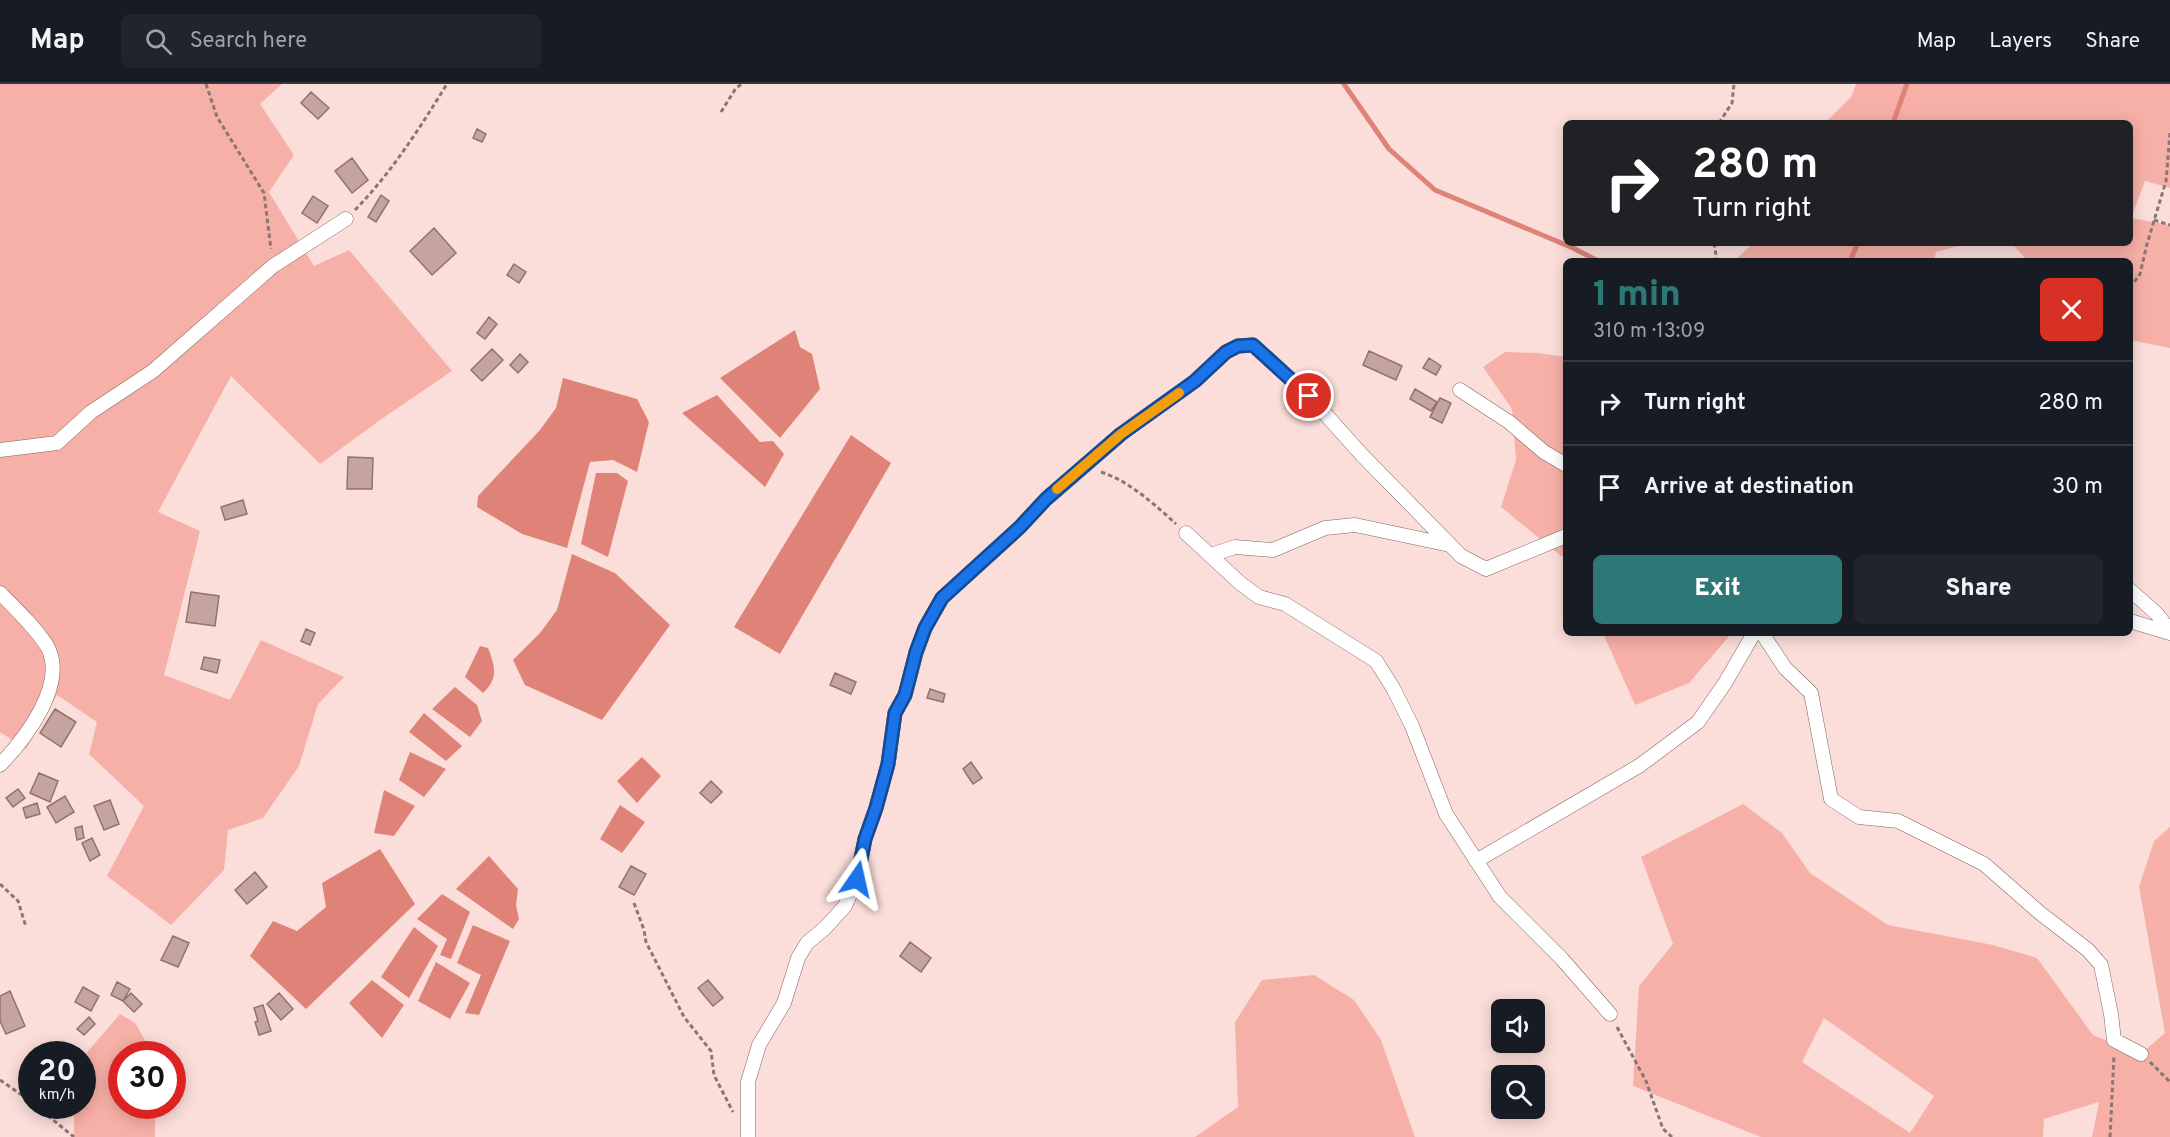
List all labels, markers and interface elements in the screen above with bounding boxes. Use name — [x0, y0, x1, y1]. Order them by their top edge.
search box — [121, 14, 541, 68]
text: Map — [30, 23, 85, 59]
icon: search — [142, 25, 175, 58]
text: Search here — [190, 28, 307, 55]
text: Map — [1917, 28, 1956, 55]
text: Layers — [1989, 28, 2052, 55]
text: Share — [2085, 28, 2140, 55]
text: 280 m — [1692, 140, 1818, 193]
icon: right — [1593, 144, 1671, 222]
text: Turn right — [1692, 192, 1811, 226]
text: 1 min — [1593, 273, 1681, 319]
button: close — [2040, 278, 2103, 341]
text: 310 m · 13:09 — [1593, 319, 1705, 345]
pin — [1283, 370, 1334, 421]
icon: arrive — [1292, 379, 1325, 412]
icon: right — [1593, 387, 1626, 420]
text: Turn right — [1644, 390, 1746, 417]
text: 280 m — [2038, 390, 2103, 417]
icon: arrive — [1593, 471, 1626, 504]
text: Arrive at destination — [1644, 474, 1854, 501]
text: 30 m — [2052, 474, 2103, 501]
button: Exit — [1593, 555, 1842, 624]
button: Share — [1854, 555, 2103, 624]
position arrow — [825, 847, 889, 911]
map controls — [1491, 999, 1545, 1119]
button: sound — [1491, 999, 1545, 1053]
speed limit sign: 30 — [108, 1041, 186, 1119]
text: 20 — [38, 1054, 76, 1091]
button: search — [1491, 1065, 1545, 1119]
text: km/h — [39, 1086, 75, 1105]

